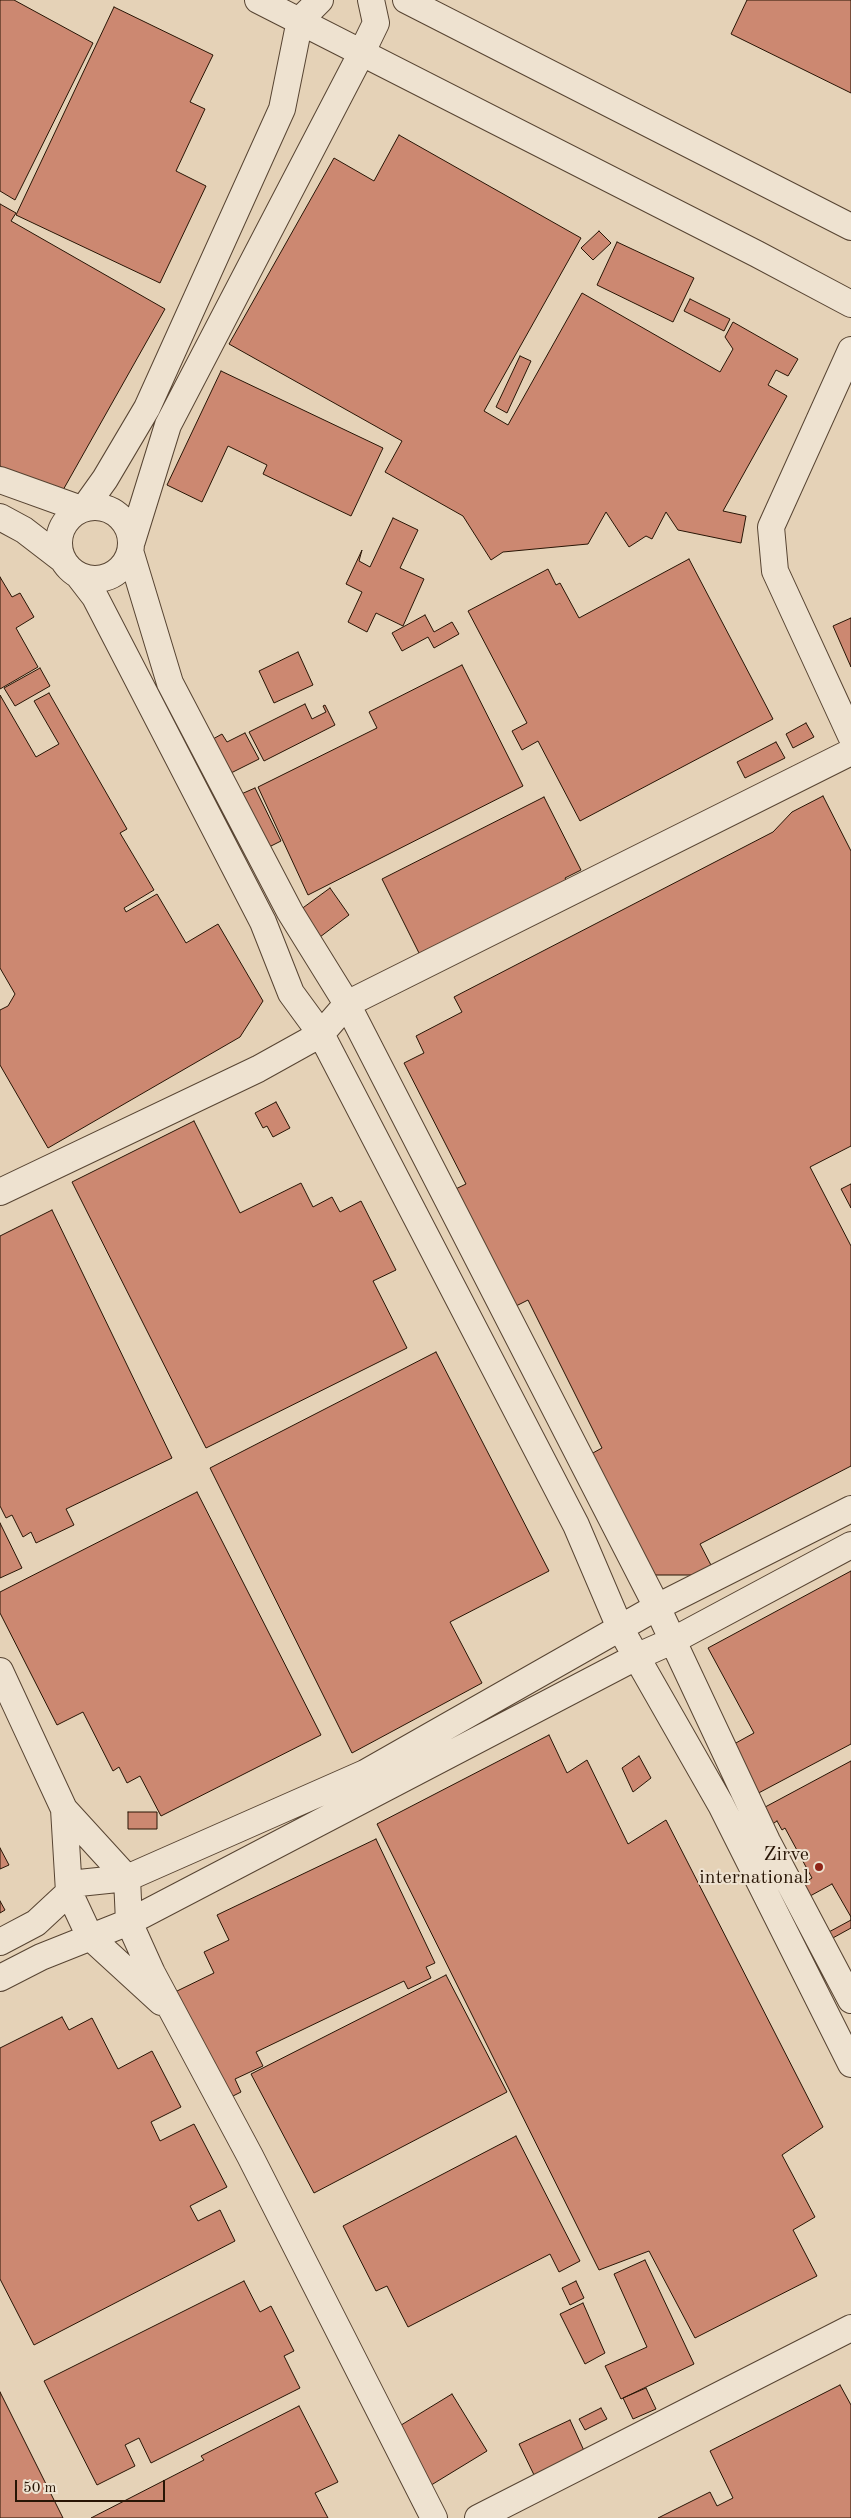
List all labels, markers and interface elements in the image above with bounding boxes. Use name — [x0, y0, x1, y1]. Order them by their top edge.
place label: Zirve international — [699, 1843, 809, 1890]
marker: Zirve international — [813, 1861, 825, 1873]
scale bar — [18, 2470, 168, 2502]
text: 50 m — [23, 2481, 57, 2496]

